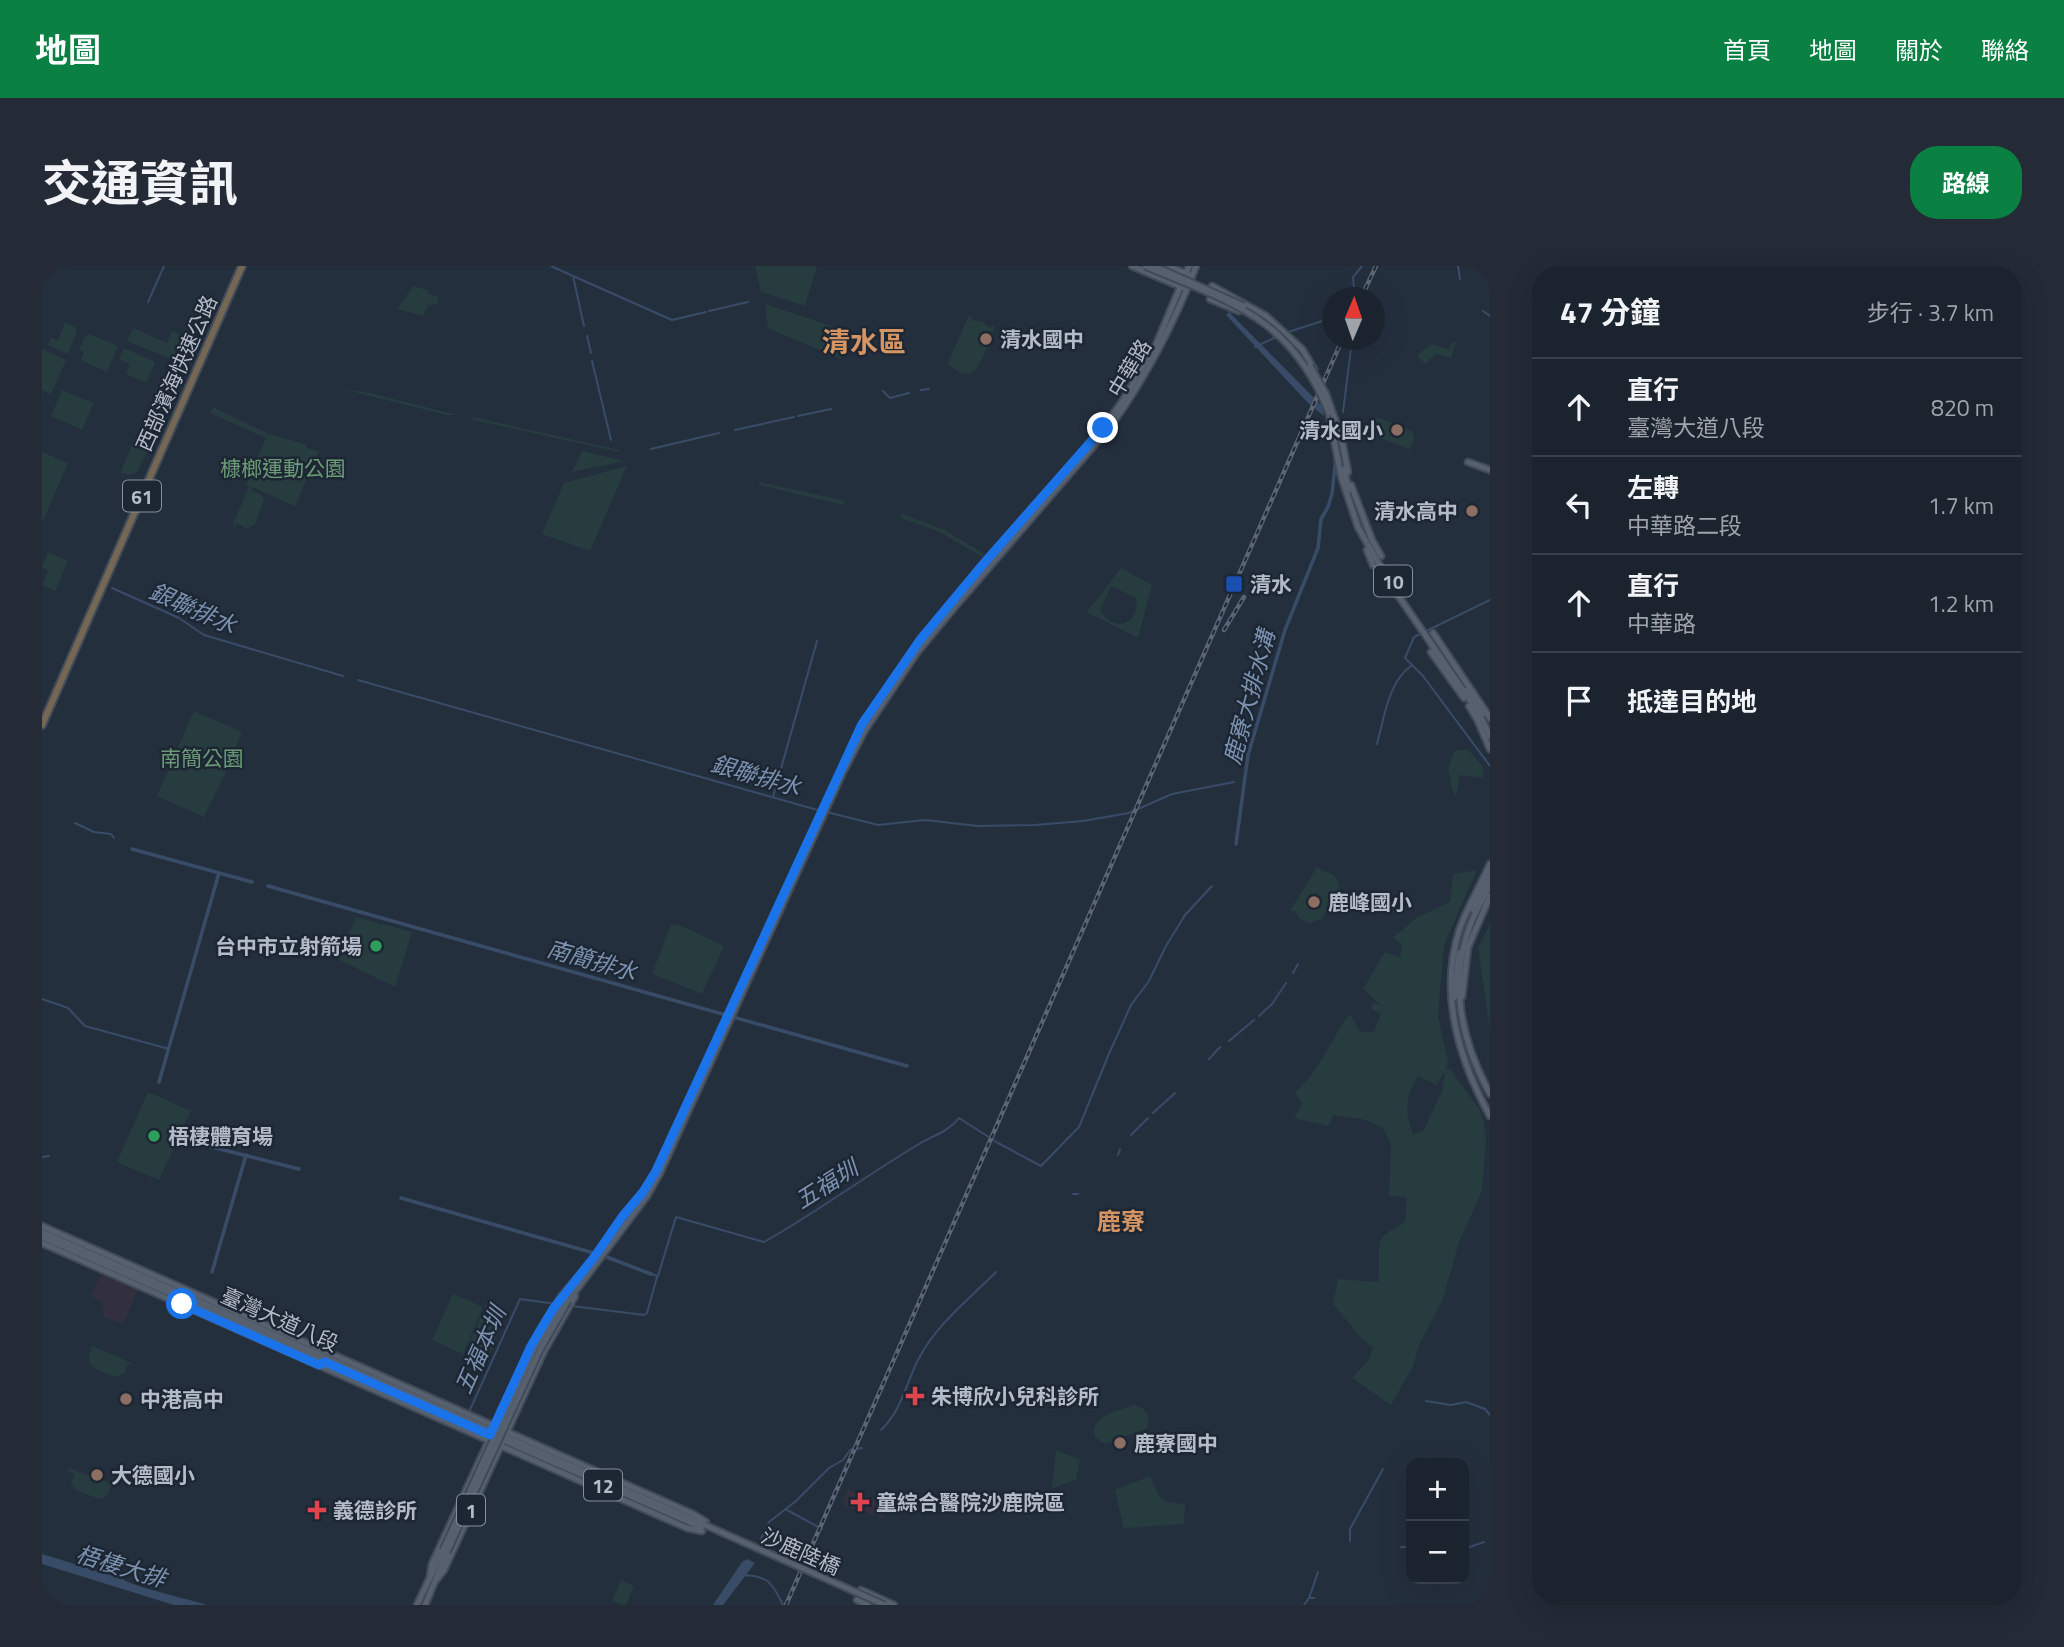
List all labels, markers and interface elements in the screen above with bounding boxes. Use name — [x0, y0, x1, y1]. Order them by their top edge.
text: 地圖 — [35, 25, 101, 75]
text: 首頁 — [1723, 32, 1771, 68]
text: 地圖 — [1809, 32, 1857, 68]
text: 關於 — [1895, 32, 1943, 68]
text: 聯絡 — [1981, 32, 2029, 68]
text: 交通資訊 — [42, 145, 238, 220]
button: 路線 — [1910, 146, 2022, 219]
north arrow — [1322, 287, 1385, 350]
text: 47 分鐘 — [1560, 289, 1660, 335]
street label: 西部濱海快速公路 — [127, 290, 225, 456]
text: 步行 · 3.7 km — [1867, 295, 1994, 330]
district label: 清水區 — [822, 320, 906, 363]
place label: 清水國中 — [1000, 323, 1084, 355]
marker: 清水國中 — [978, 331, 994, 347]
street label: 中華路 — [1099, 333, 1159, 403]
text: 直行 — [1627, 370, 1679, 409]
icon: ahead — [1560, 388, 1598, 426]
text: 820 m — [1931, 390, 1994, 425]
text: 臺灣大道八段 — [1627, 410, 1765, 445]
route end — [1087, 412, 1118, 443]
place label: 清水國小 — [1299, 414, 1383, 446]
marker: 清水國小 — [1389, 422, 1405, 438]
park label: 槺榔運動公園 — [220, 452, 346, 484]
text: 左轉 — [1627, 468, 1679, 507]
road number: 61 — [123, 480, 161, 512]
icon: left — [1560, 486, 1598, 524]
text: 1.7 km — [1928, 488, 1994, 523]
place label: 清水高中 — [1374, 495, 1458, 527]
marker: 清水高中 — [1464, 503, 1480, 519]
text: 中華路二段 — [1627, 508, 1742, 543]
road number: 10 — [1374, 566, 1412, 596]
text: 直行 — [1627, 566, 1679, 605]
place label: 清水 — [1250, 568, 1292, 600]
water label: 銀聯排水 — [144, 573, 243, 643]
marker: 清水 — [1224, 574, 1244, 594]
icon: ahead — [1560, 584, 1598, 622]
text: 1.2 km — [1928, 586, 1994, 621]
text: 中華路 — [1627, 606, 1696, 641]
water label: 鹿寮大排水溝 — [1214, 623, 1285, 768]
icon: arrive — [1560, 682, 1598, 720]
text: 抵達目的地 — [1627, 682, 1757, 721]
park label: 南簡公園 — [160, 742, 244, 774]
water label: 銀聯排水 — [707, 745, 806, 805]
place label: 鹿峰國小 — [1328, 886, 1412, 918]
marker: 鹿峰國小 — [1306, 894, 1322, 910]
place label: 台中市立射箭場 — [215, 930, 362, 962]
water label: 南簡排水 — [543, 930, 642, 990]
marker: 台中市立射箭場 — [368, 938, 384, 954]
place label: 梧棲體育場 — [168, 1120, 273, 1152]
marker: 梧棲體育場 — [146, 1128, 162, 1144]
water label: 五福圳 — [787, 1149, 867, 1217]
district label: 鹿寮 — [1097, 1203, 1145, 1239]
street label: 臺灣大道八段 — [216, 1279, 344, 1359]
route start — [166, 1288, 197, 1319]
water label: 五福本圳 — [445, 1298, 516, 1399]
place label: 朱博欣小兒科診所 — [931, 1380, 1099, 1412]
place label: 中港高中 — [140, 1383, 224, 1415]
marker: 朱博欣小兒科診所 — [905, 1386, 925, 1406]
marker: 中港高中 — [118, 1391, 134, 1407]
place label: 鹿寮國中 — [1134, 1427, 1218, 1459]
marker: 鹿寮國中 — [1112, 1435, 1128, 1451]
map controls — [1406, 1458, 1469, 1584]
button: + — [1406, 1458, 1469, 1521]
place label: 大德國小 — [111, 1459, 195, 1491]
marker: 大德國小 — [89, 1467, 105, 1483]
road number: 12 — [584, 1470, 622, 1500]
place label: 童綜合醫院沙鹿院區 — [876, 1486, 1065, 1518]
marker: 童綜合醫院沙鹿院區 — [850, 1492, 870, 1512]
place label: 義德診所 — [333, 1494, 417, 1526]
road number: 1 — [457, 1494, 485, 1526]
marker: 義德診所 — [307, 1500, 327, 1520]
street label: 沙鹿陸橋 — [756, 1519, 846, 1583]
button: − — [1406, 1521, 1469, 1584]
water label: 梧棲大排 — [72, 1536, 173, 1597]

